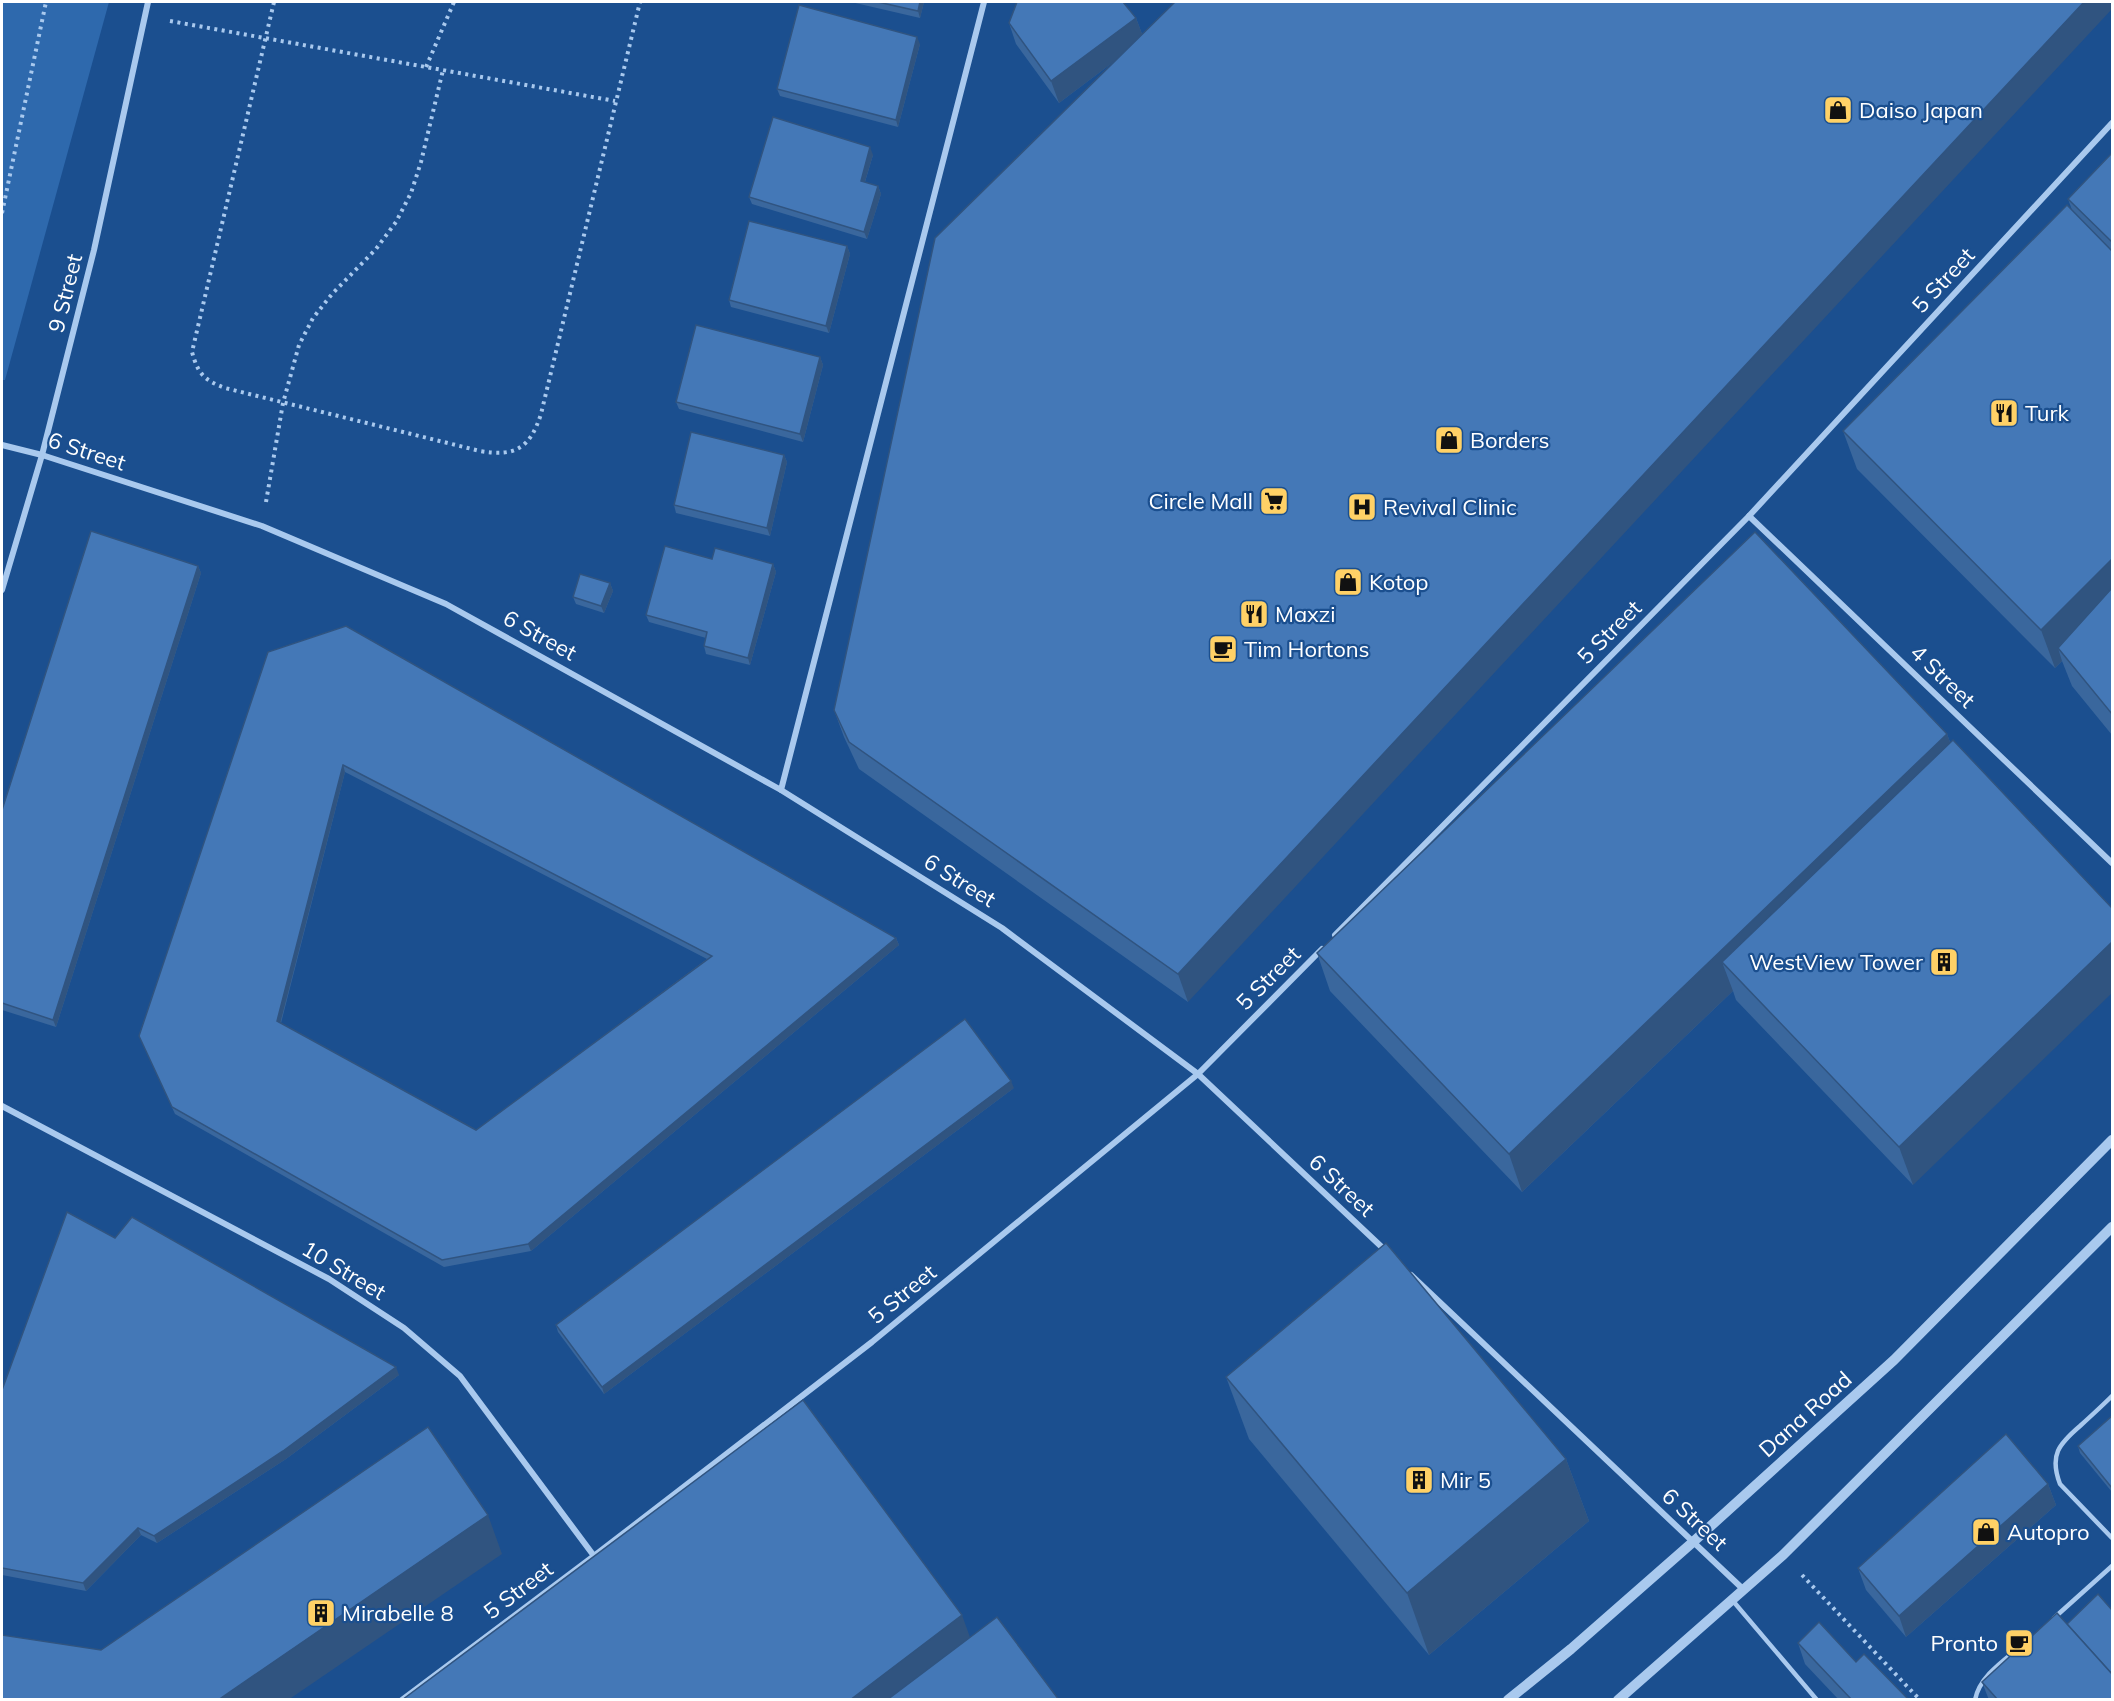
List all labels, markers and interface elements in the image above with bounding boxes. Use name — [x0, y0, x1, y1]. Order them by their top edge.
shop icon: Daiso Japan — [1822, 94, 1854, 126]
place label: Daiso Japan — [1859, 96, 1983, 124]
street label: 5 Street — [1906, 241, 1981, 319]
street label: 9 Street — [42, 251, 88, 335]
restaurant icon: Turk — [1988, 397, 2020, 429]
place label: Turk — [2025, 399, 2069, 427]
shop icon: Borders — [1433, 424, 1465, 456]
street label: 6 Street — [45, 425, 130, 477]
place label: Borders — [1470, 426, 1549, 454]
supermarket icon: Circle Mall — [1258, 485, 1290, 517]
place label: Circle Mall — [1148, 487, 1253, 515]
hospital icon: Revival Clinic — [1346, 491, 1378, 523]
place label: Revival Clinic — [1383, 493, 1517, 521]
shop icon: Kotop — [1332, 566, 1364, 598]
place label: Kotop — [1369, 568, 1429, 596]
street label: 5 Street — [1571, 594, 1647, 670]
restaurant icon: Maxzi — [1238, 598, 1270, 630]
place label: Maxzi — [1275, 600, 1335, 628]
street label: 6 Street — [498, 603, 582, 667]
cafe icon: Tim Hortons — [1207, 633, 1239, 665]
place label: Tim Hortons — [1244, 635, 1370, 663]
street label: 4 Street — [1905, 638, 1982, 714]
street label: 6 Street — [919, 847, 1002, 913]
street label: 5 Street — [1230, 940, 1306, 1016]
building icon: WestView Tower — [1928, 946, 1960, 978]
place label: WestView Tower — [1749, 948, 1923, 976]
street label: 6 Street — [1303, 1148, 1381, 1223]
street label: 10 Street — [297, 1234, 391, 1306]
street label: 5 Street — [862, 1258, 942, 1330]
street label: Dana Road — [1753, 1365, 1857, 1463]
building icon: Mir 5 — [1403, 1464, 1435, 1496]
place label: Mir 5 — [1440, 1466, 1491, 1494]
street label: 6 Street — [1656, 1482, 1734, 1557]
shop icon: Autopro — [1970, 1516, 2002, 1548]
place label: Autopro — [2007, 1518, 2090, 1546]
street label: 5 Street — [478, 1555, 559, 1625]
building icon: Mirabelle 8 — [305, 1597, 337, 1629]
place label: Mirabelle 8 — [342, 1599, 454, 1627]
cafe icon: Pronto — [2003, 1627, 2035, 1659]
place label: Pronto — [1930, 1629, 1998, 1657]

